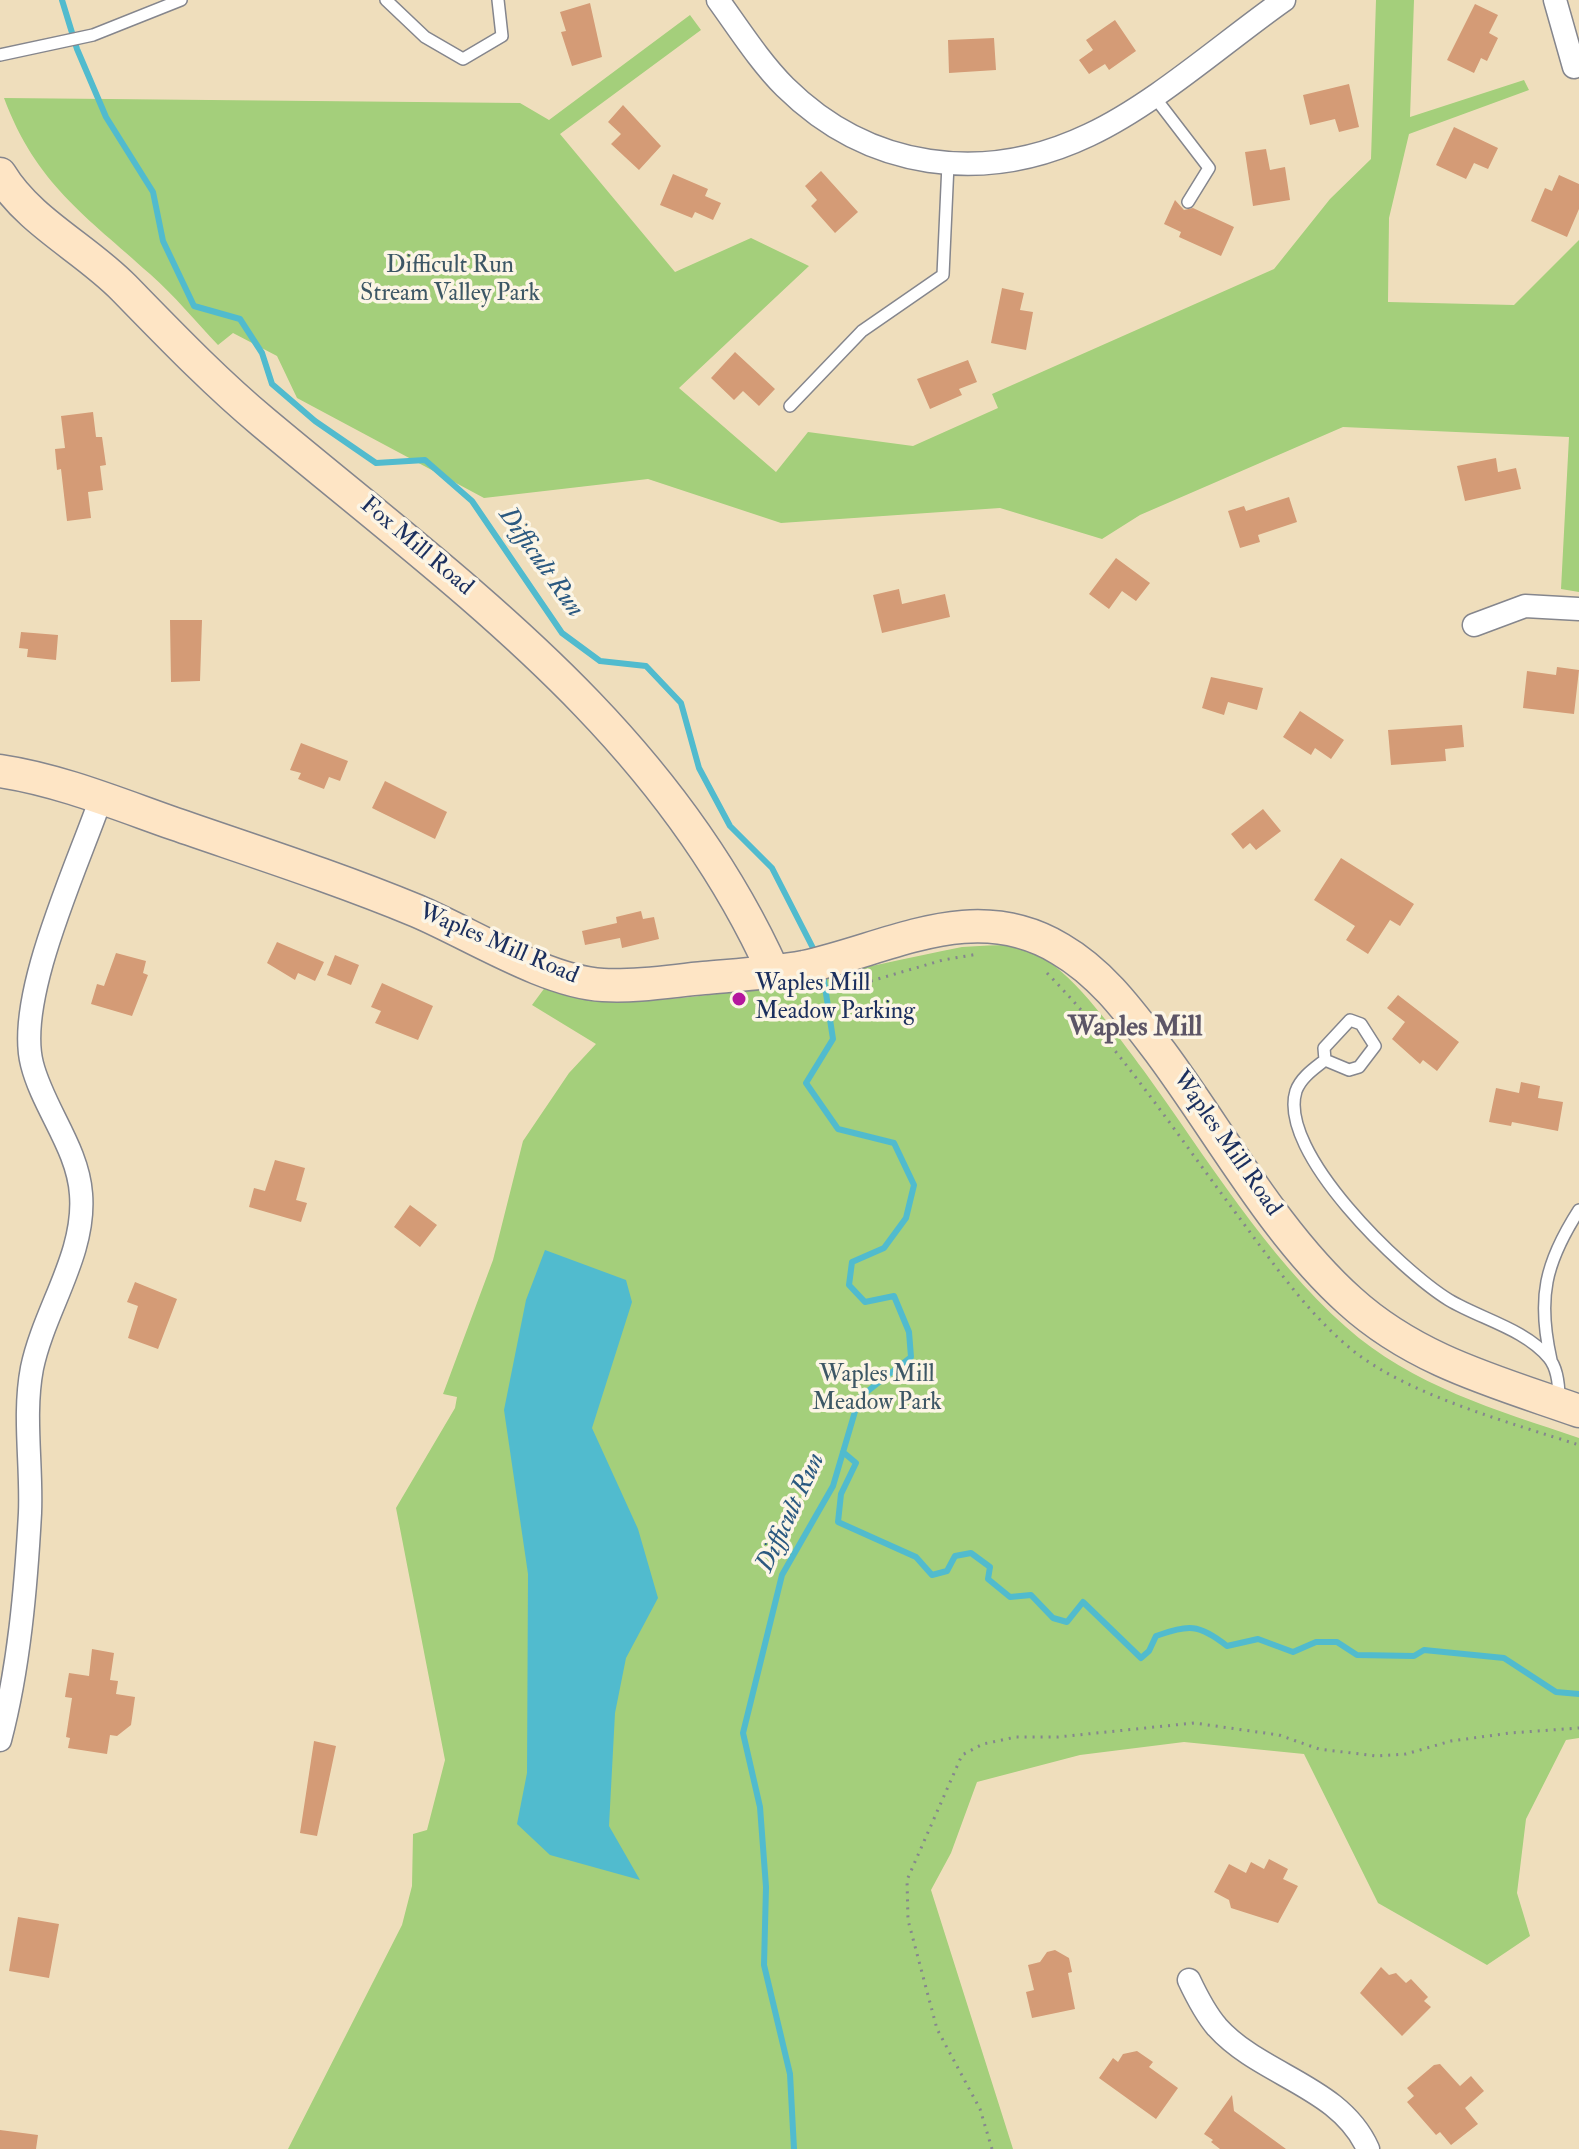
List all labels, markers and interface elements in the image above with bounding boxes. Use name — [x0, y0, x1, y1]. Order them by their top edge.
park label: Difficult Run Stream Valley Park — [360, 253, 540, 309]
street label: Fox Mill Road — [354, 491, 478, 603]
water label: Difficult Run — [491, 502, 589, 624]
street label: Waples Mill Road — [414, 898, 582, 992]
place label: Waples Mill Meadow Parking — [755, 971, 915, 1027]
marker: Waples Mill Meadow Parking — [730, 990, 748, 1008]
district label: Waples Mill — [1068, 1012, 1202, 1046]
street label: Waples Mill Road — [1165, 1066, 1287, 1222]
park label: Waples Mill Meadow Park — [812, 1362, 942, 1418]
water label: Difficult Run — [751, 1449, 833, 1577]

